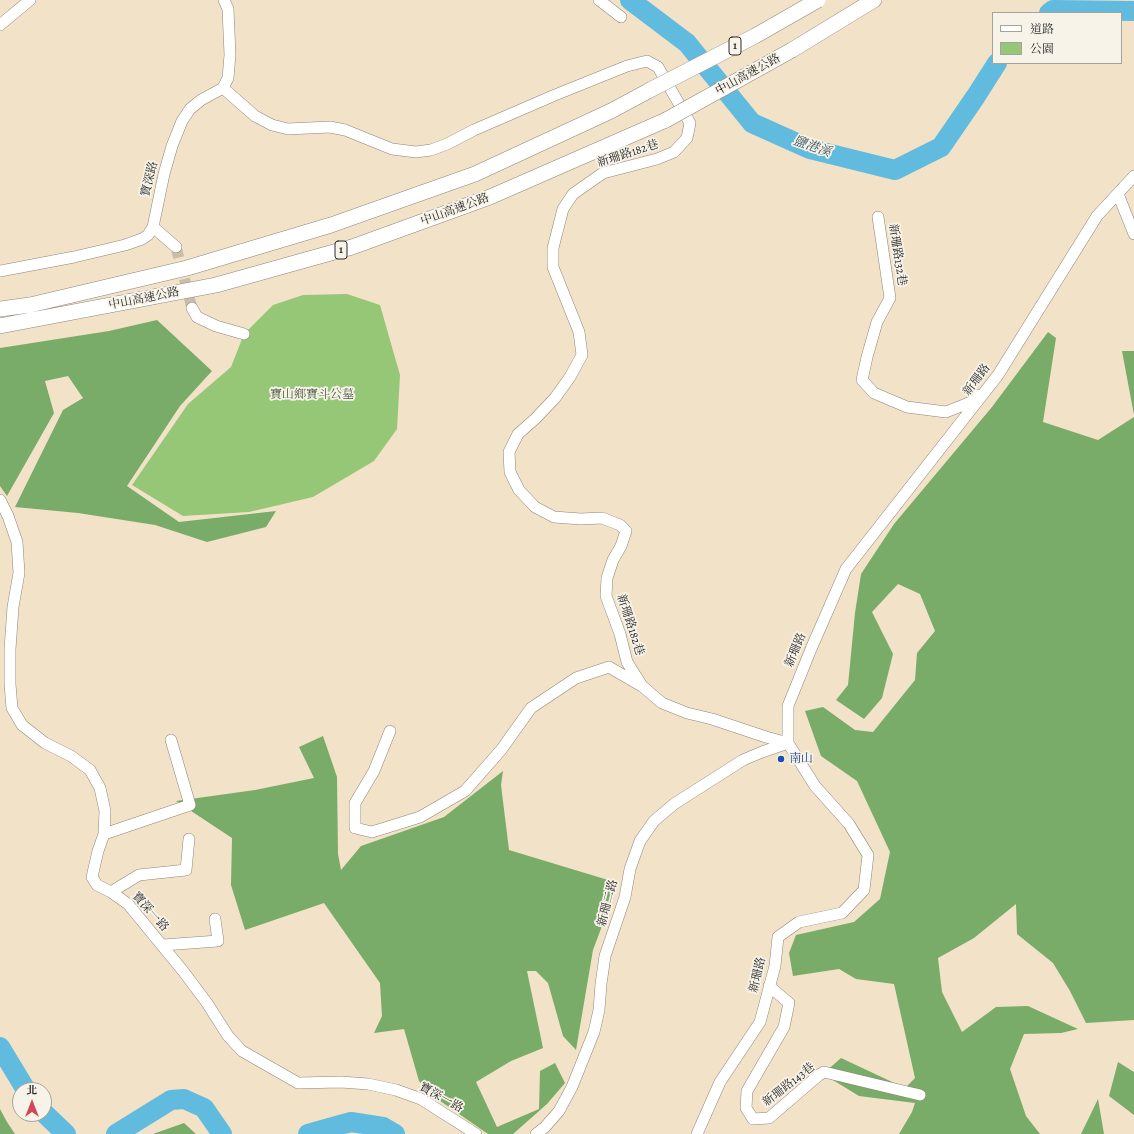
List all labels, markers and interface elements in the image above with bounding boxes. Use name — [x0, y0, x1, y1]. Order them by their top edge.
legend — [992, 12, 1122, 64]
text: 道路 — [1030, 21, 1054, 37]
road number: 1 — [729, 37, 741, 55]
text: 公園 — [1030, 41, 1054, 57]
street label: 中山高速公路 — [713, 51, 783, 99]
water label: 鹽港溪 — [791, 133, 833, 161]
street label: 新珊路182巷 — [596, 137, 660, 171]
street label: 寶深路 — [139, 160, 161, 198]
street label: 中山高速公路 — [419, 191, 491, 229]
street label: 新珊路132巷 — [885, 223, 909, 287]
road number: 1 — [335, 241, 347, 259]
street label: 中山高速公路 — [107, 285, 181, 313]
street label: 新珊路 — [960, 361, 994, 399]
park label: 寶山鄉寶斗公墓 — [270, 388, 354, 402]
street label: 新珊路182巷 — [613, 593, 647, 657]
street label: 新珊路 — [782, 631, 810, 669]
place label: 南山 — [789, 752, 813, 766]
marker: 南山 — [776, 754, 786, 764]
street label: 新珊二路 — [595, 878, 621, 928]
street label: 寶深一路 — [129, 889, 171, 935]
street label: 新珊路 — [747, 956, 769, 994]
street label: 新珊路143巷 — [760, 1060, 818, 1110]
street label: 寶深一路 — [417, 1080, 465, 1116]
north arrow — [12, 1082, 52, 1122]
text: 北 — [27, 1083, 38, 1098]

